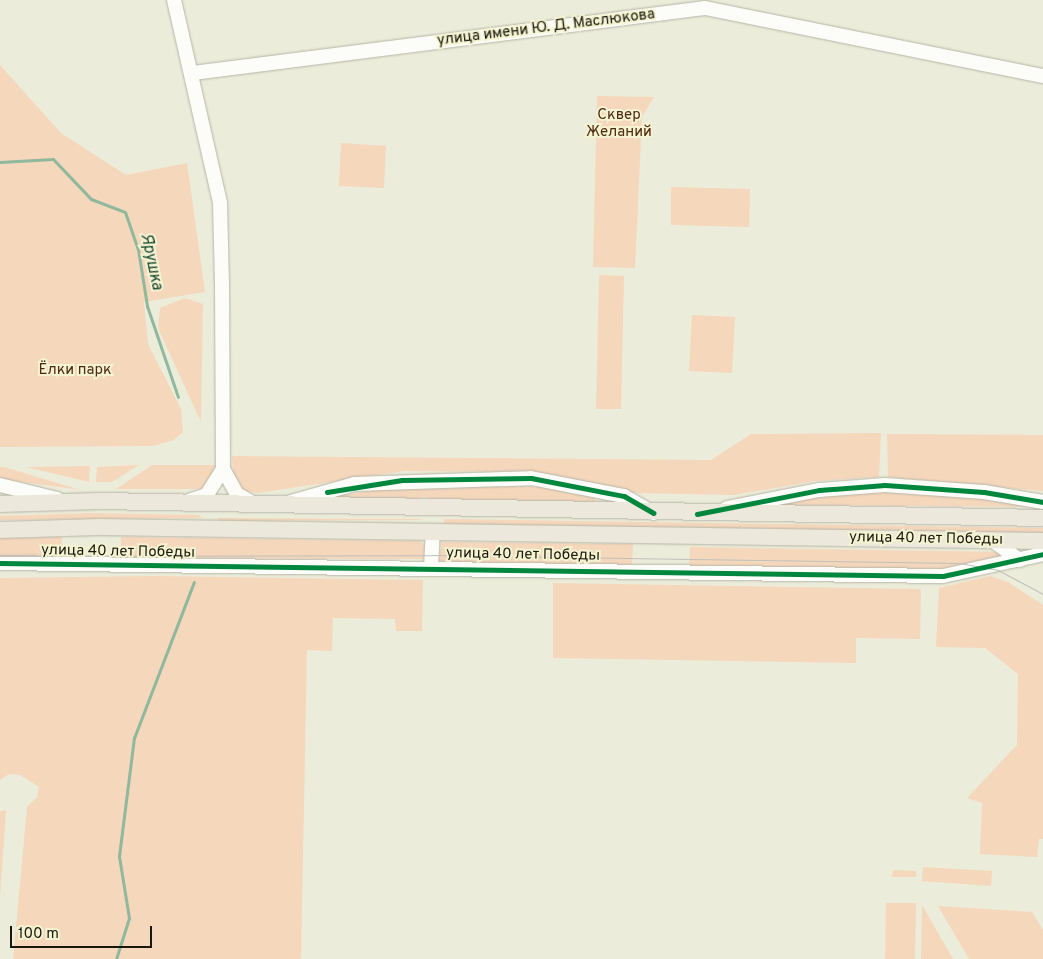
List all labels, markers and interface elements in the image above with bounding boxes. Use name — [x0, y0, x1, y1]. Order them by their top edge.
street label: улица имени Ю. Д. Маслюкова — [436, 6, 656, 50]
park label: Сквер Желаний — [586, 106, 652, 141]
water label: Ярушка — [136, 232, 166, 292]
park label: Ёлки парк — [38, 362, 112, 380]
street label: улица 40 лет Победы — [849, 529, 1003, 549]
street label: улица 40 лет Победы — [41, 542, 195, 562]
street label: улица 40 лет Победы — [446, 545, 600, 565]
scale bar — [12, 916, 155, 948]
text: 100 m — [18, 925, 59, 944]

